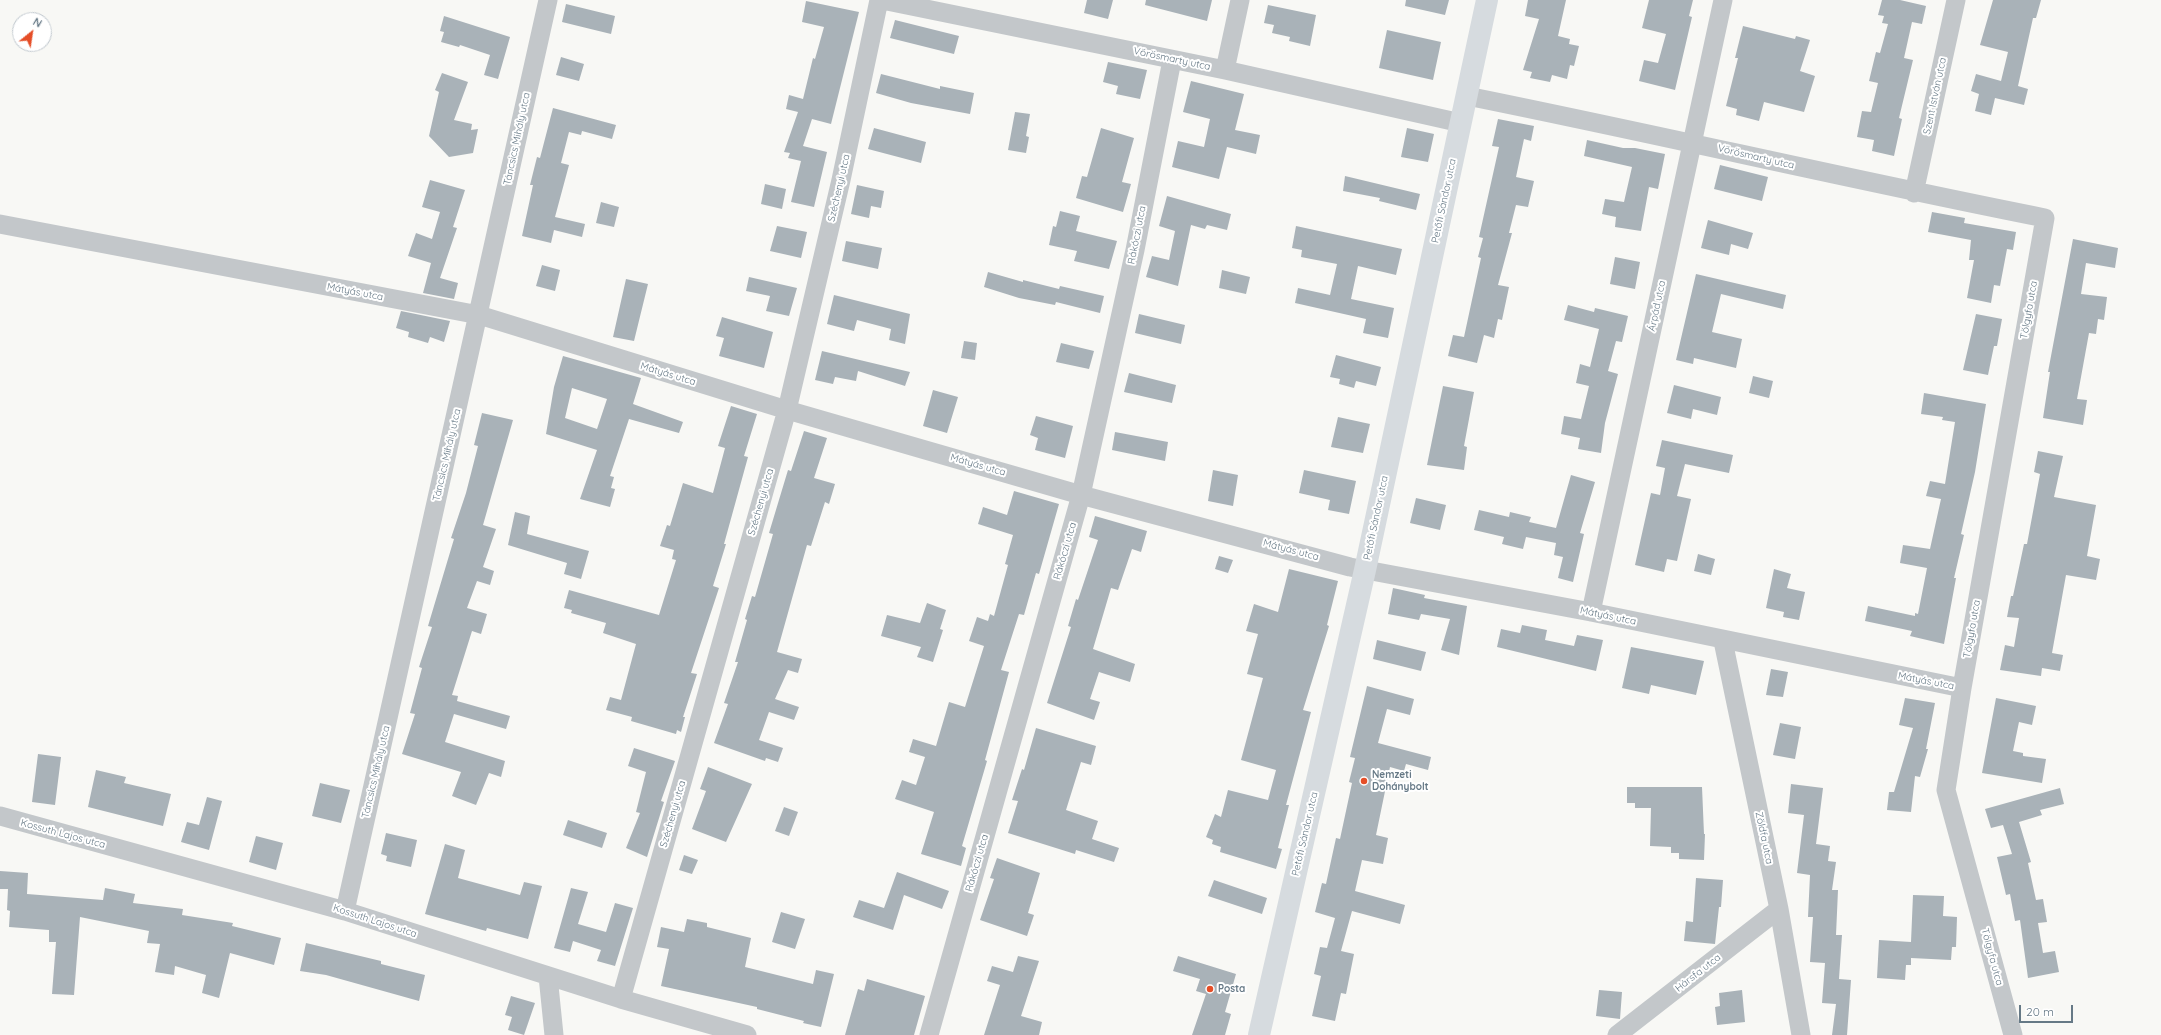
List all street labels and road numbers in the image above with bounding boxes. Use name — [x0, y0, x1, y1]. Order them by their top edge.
street label: Vörösmarty utca — [1132, 45, 1212, 73]
street label: Szent István utca — [1921, 56, 1949, 136]
street label: Táncsics Mihály utca — [501, 92, 533, 186]
street label: Vörösmarty utca — [1716, 142, 1796, 172]
street label: Széchenyi utca — [825, 153, 853, 223]
street label: Petőfi Sándor utca — [1429, 158, 1459, 244]
street label: Rákóczi utca — [1125, 205, 1149, 265]
street label: Árpád utca — [1646, 280, 1668, 332]
street label: Tölgyfa utca — [2018, 280, 2040, 340]
street label: Mátyás utca — [326, 281, 384, 303]
street label: Mátyás utca — [639, 360, 697, 388]
street label: Táncsics Mihály utca — [431, 408, 463, 502]
street label: Mátyás utca — [949, 451, 1007, 479]
street label: Széchenyi utca — [746, 467, 776, 537]
street label: Petőfi Sándor utca — [1361, 475, 1391, 561]
street label: Rákóczi utca — [1051, 521, 1079, 581]
street label: Mátyás utca — [1262, 537, 1320, 563]
street label: Tölgyfa utca — [1961, 599, 1983, 659]
street label: Mátyás utca — [1579, 604, 1637, 628]
street label: Mátyás utca — [1897, 670, 1955, 692]
street label: Táncsics Mihály utca — [360, 725, 392, 819]
street label: Széchenyi utca — [658, 779, 688, 849]
street label: Petőfi Sándor utca — [1290, 791, 1320, 877]
street label: Zöldfa utca — [1753, 811, 1775, 865]
street label: Kossuth Lajos utca — [19, 817, 107, 851]
street label: Rákóczi utca — [963, 833, 991, 893]
street label: Kossuth Lajos utca — [332, 902, 418, 940]
street label: Tölgyfa utca — [1979, 927, 2005, 987]
street label: Hársfa utca — [1673, 952, 1723, 994]

